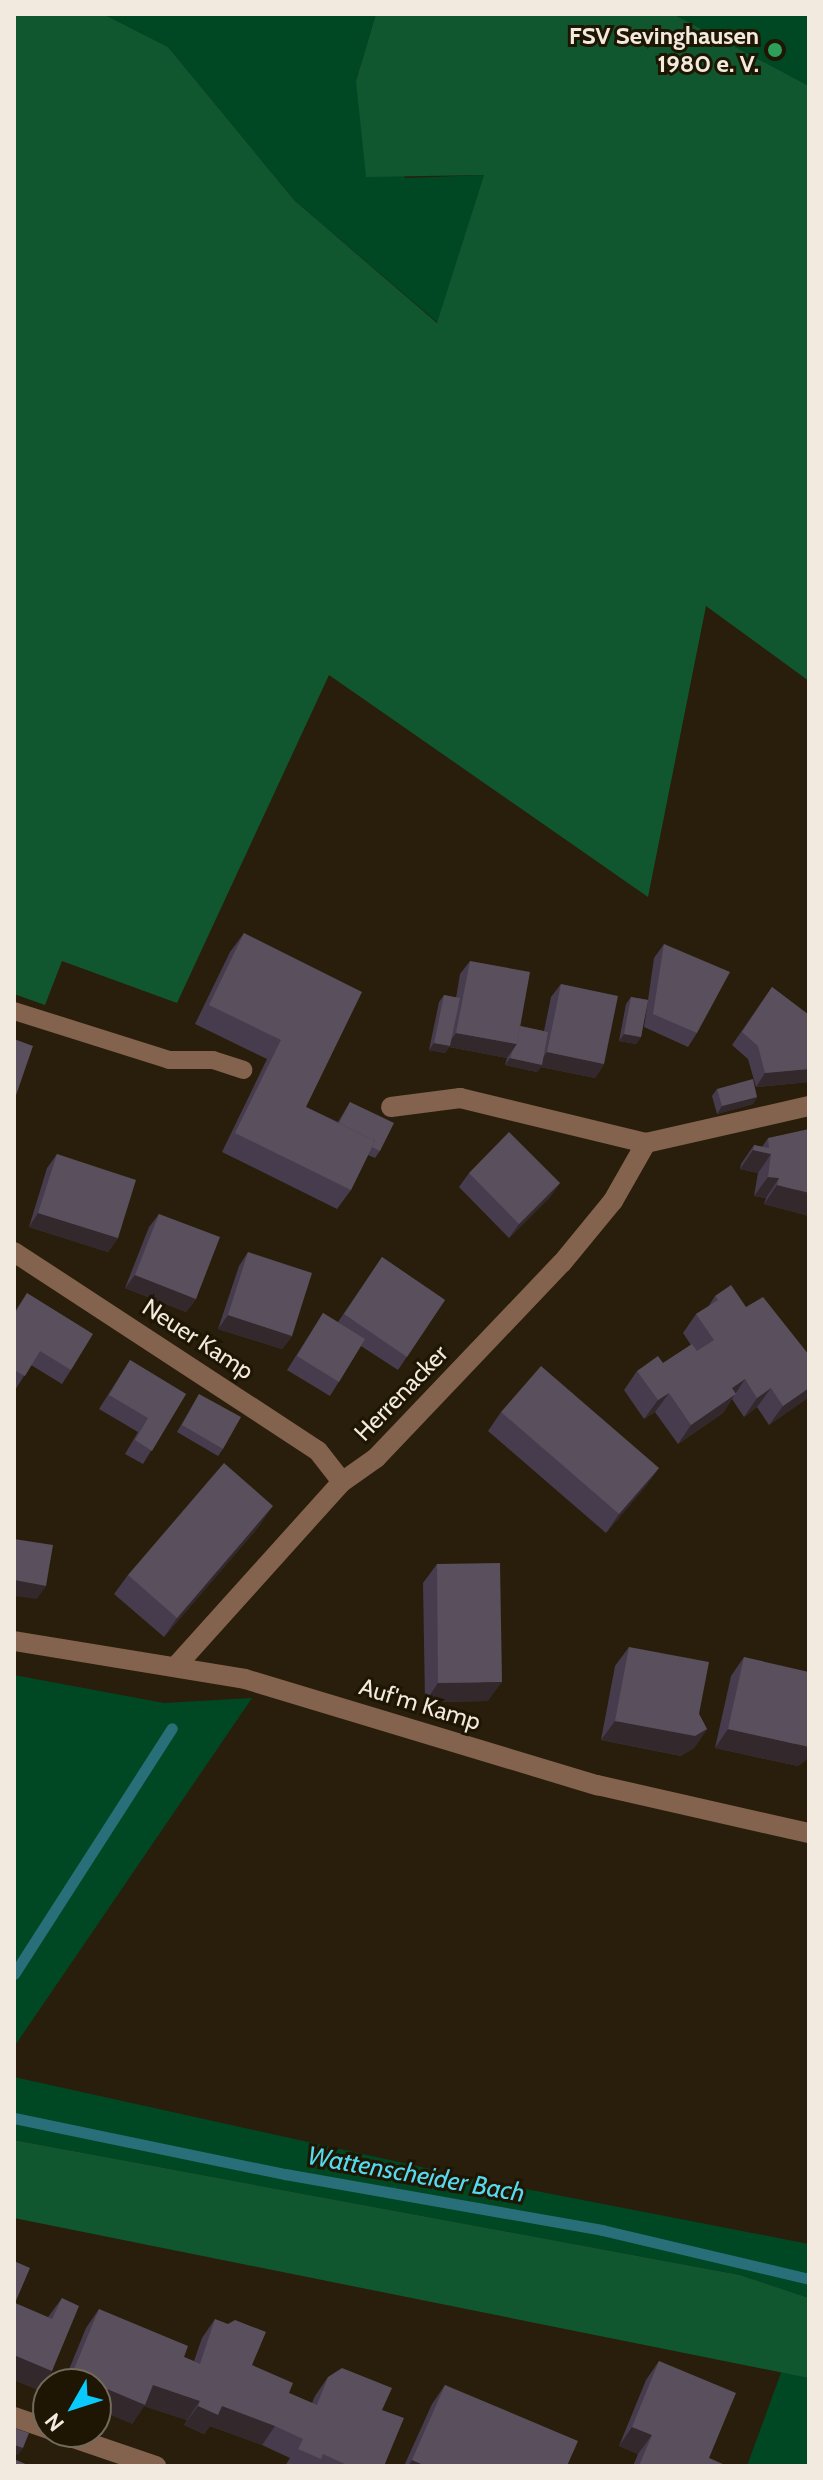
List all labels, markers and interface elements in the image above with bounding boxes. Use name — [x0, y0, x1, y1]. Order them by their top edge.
place label: FSV Sevinghausen 1980 e. V. — [569, 22, 759, 78]
marker: FSV Sevinghausen 1980 e. V. — [766, 41, 784, 59]
street label: Neuer Kamp — [137, 1293, 259, 1385]
street label: Herrenacker — [348, 1339, 454, 1447]
street label: Auf'm Kamp — [356, 1672, 484, 1736]
water label: Wattenscheider Bach — [305, 2141, 527, 2209]
north arrow — [32, 2368, 112, 2448]
text: N — [39, 2408, 70, 2437]

